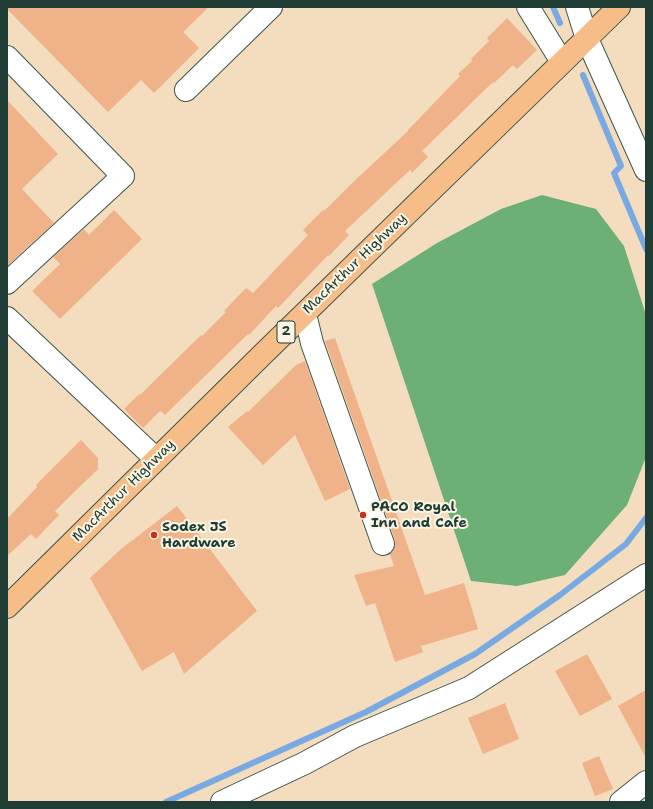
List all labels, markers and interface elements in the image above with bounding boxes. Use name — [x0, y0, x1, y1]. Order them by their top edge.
street label: MacArthur Highway — [300, 210, 410, 318]
road number: 2 — [277, 321, 295, 343]
street label: MacArthur Highway — [69, 436, 179, 546]
place label: PACO Royal Inn and Cafe — [371, 499, 467, 532]
marker: PACO Royal Inn and Cafe — [358, 510, 368, 520]
place label: Sodex JS Hardware — [162, 519, 236, 552]
marker: Sodex JS Hardware — [149, 530, 159, 540]

